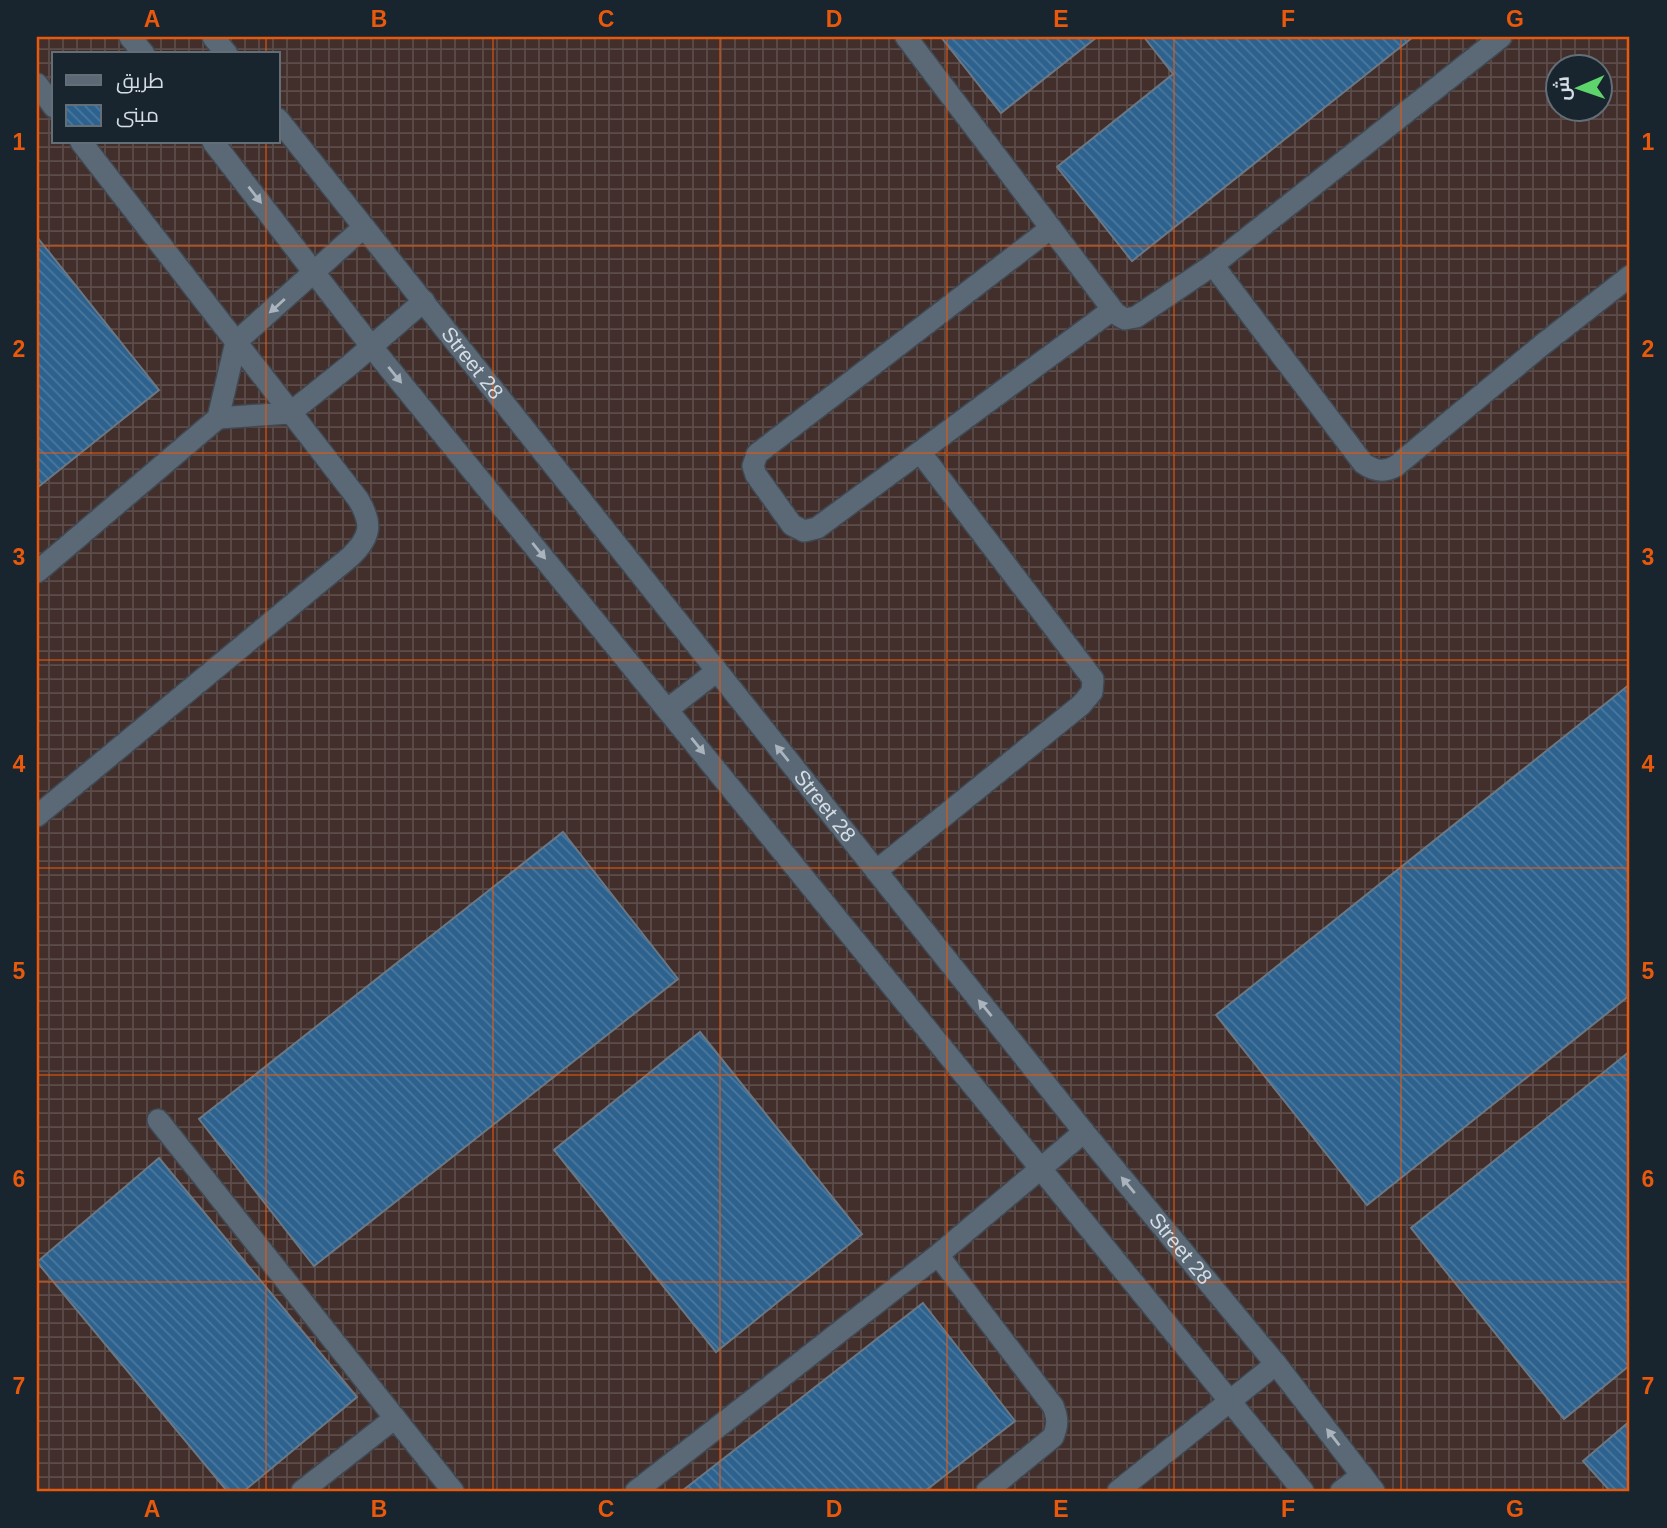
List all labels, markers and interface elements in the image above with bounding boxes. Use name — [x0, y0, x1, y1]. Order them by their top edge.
text: A — [144, 6, 160, 32]
text: B — [371, 6, 387, 32]
text: C — [598, 6, 614, 32]
text: D — [826, 6, 842, 32]
text: E — [1053, 6, 1069, 32]
text: F — [1281, 6, 1295, 32]
text: G — [1506, 6, 1524, 32]
legend — [52, 52, 280, 144]
north arrow — [1544, 52, 1614, 122]
text: طريق — [116, 69, 164, 94]
text: ش — [1552, 76, 1574, 101]
text: مبنى — [116, 103, 159, 128]
text: 1 — [13, 129, 26, 155]
text: 1 — [1642, 129, 1655, 155]
one-way arrow — [247, 186, 262, 204]
one-way arrow — [269, 297, 286, 313]
street label: Street 28 — [437, 322, 508, 403]
text: 2 — [13, 336, 25, 362]
text: 2 — [1642, 336, 1654, 362]
one-way arrow — [387, 366, 402, 383]
one-way arrow — [531, 542, 546, 559]
text: 3 — [13, 544, 25, 570]
text: 3 — [1642, 544, 1654, 570]
one-way arrow — [690, 738, 705, 755]
one-way arrow — [775, 744, 789, 762]
text: 4 — [13, 751, 26, 777]
text: 4 — [1642, 751, 1655, 777]
street label: Street 28 — [789, 765, 861, 846]
text: 5 — [13, 958, 26, 984]
text: 5 — [1642, 958, 1655, 984]
one-way arrow — [977, 999, 992, 1017]
text: 6 — [13, 1166, 25, 1192]
text: 6 — [1642, 1166, 1654, 1192]
one-way arrow — [1120, 1176, 1135, 1194]
street label: Street 28 — [1145, 1208, 1217, 1289]
text: 7 — [13, 1373, 25, 1399]
text: 7 — [1642, 1373, 1654, 1399]
one-way arrow — [1325, 1429, 1340, 1447]
text: A — [144, 1496, 160, 1522]
text: B — [371, 1496, 387, 1522]
text: C — [598, 1496, 614, 1522]
text: D — [826, 1496, 842, 1522]
text: E — [1053, 1496, 1069, 1522]
text: F — [1281, 1496, 1295, 1522]
text: G — [1506, 1496, 1524, 1522]

